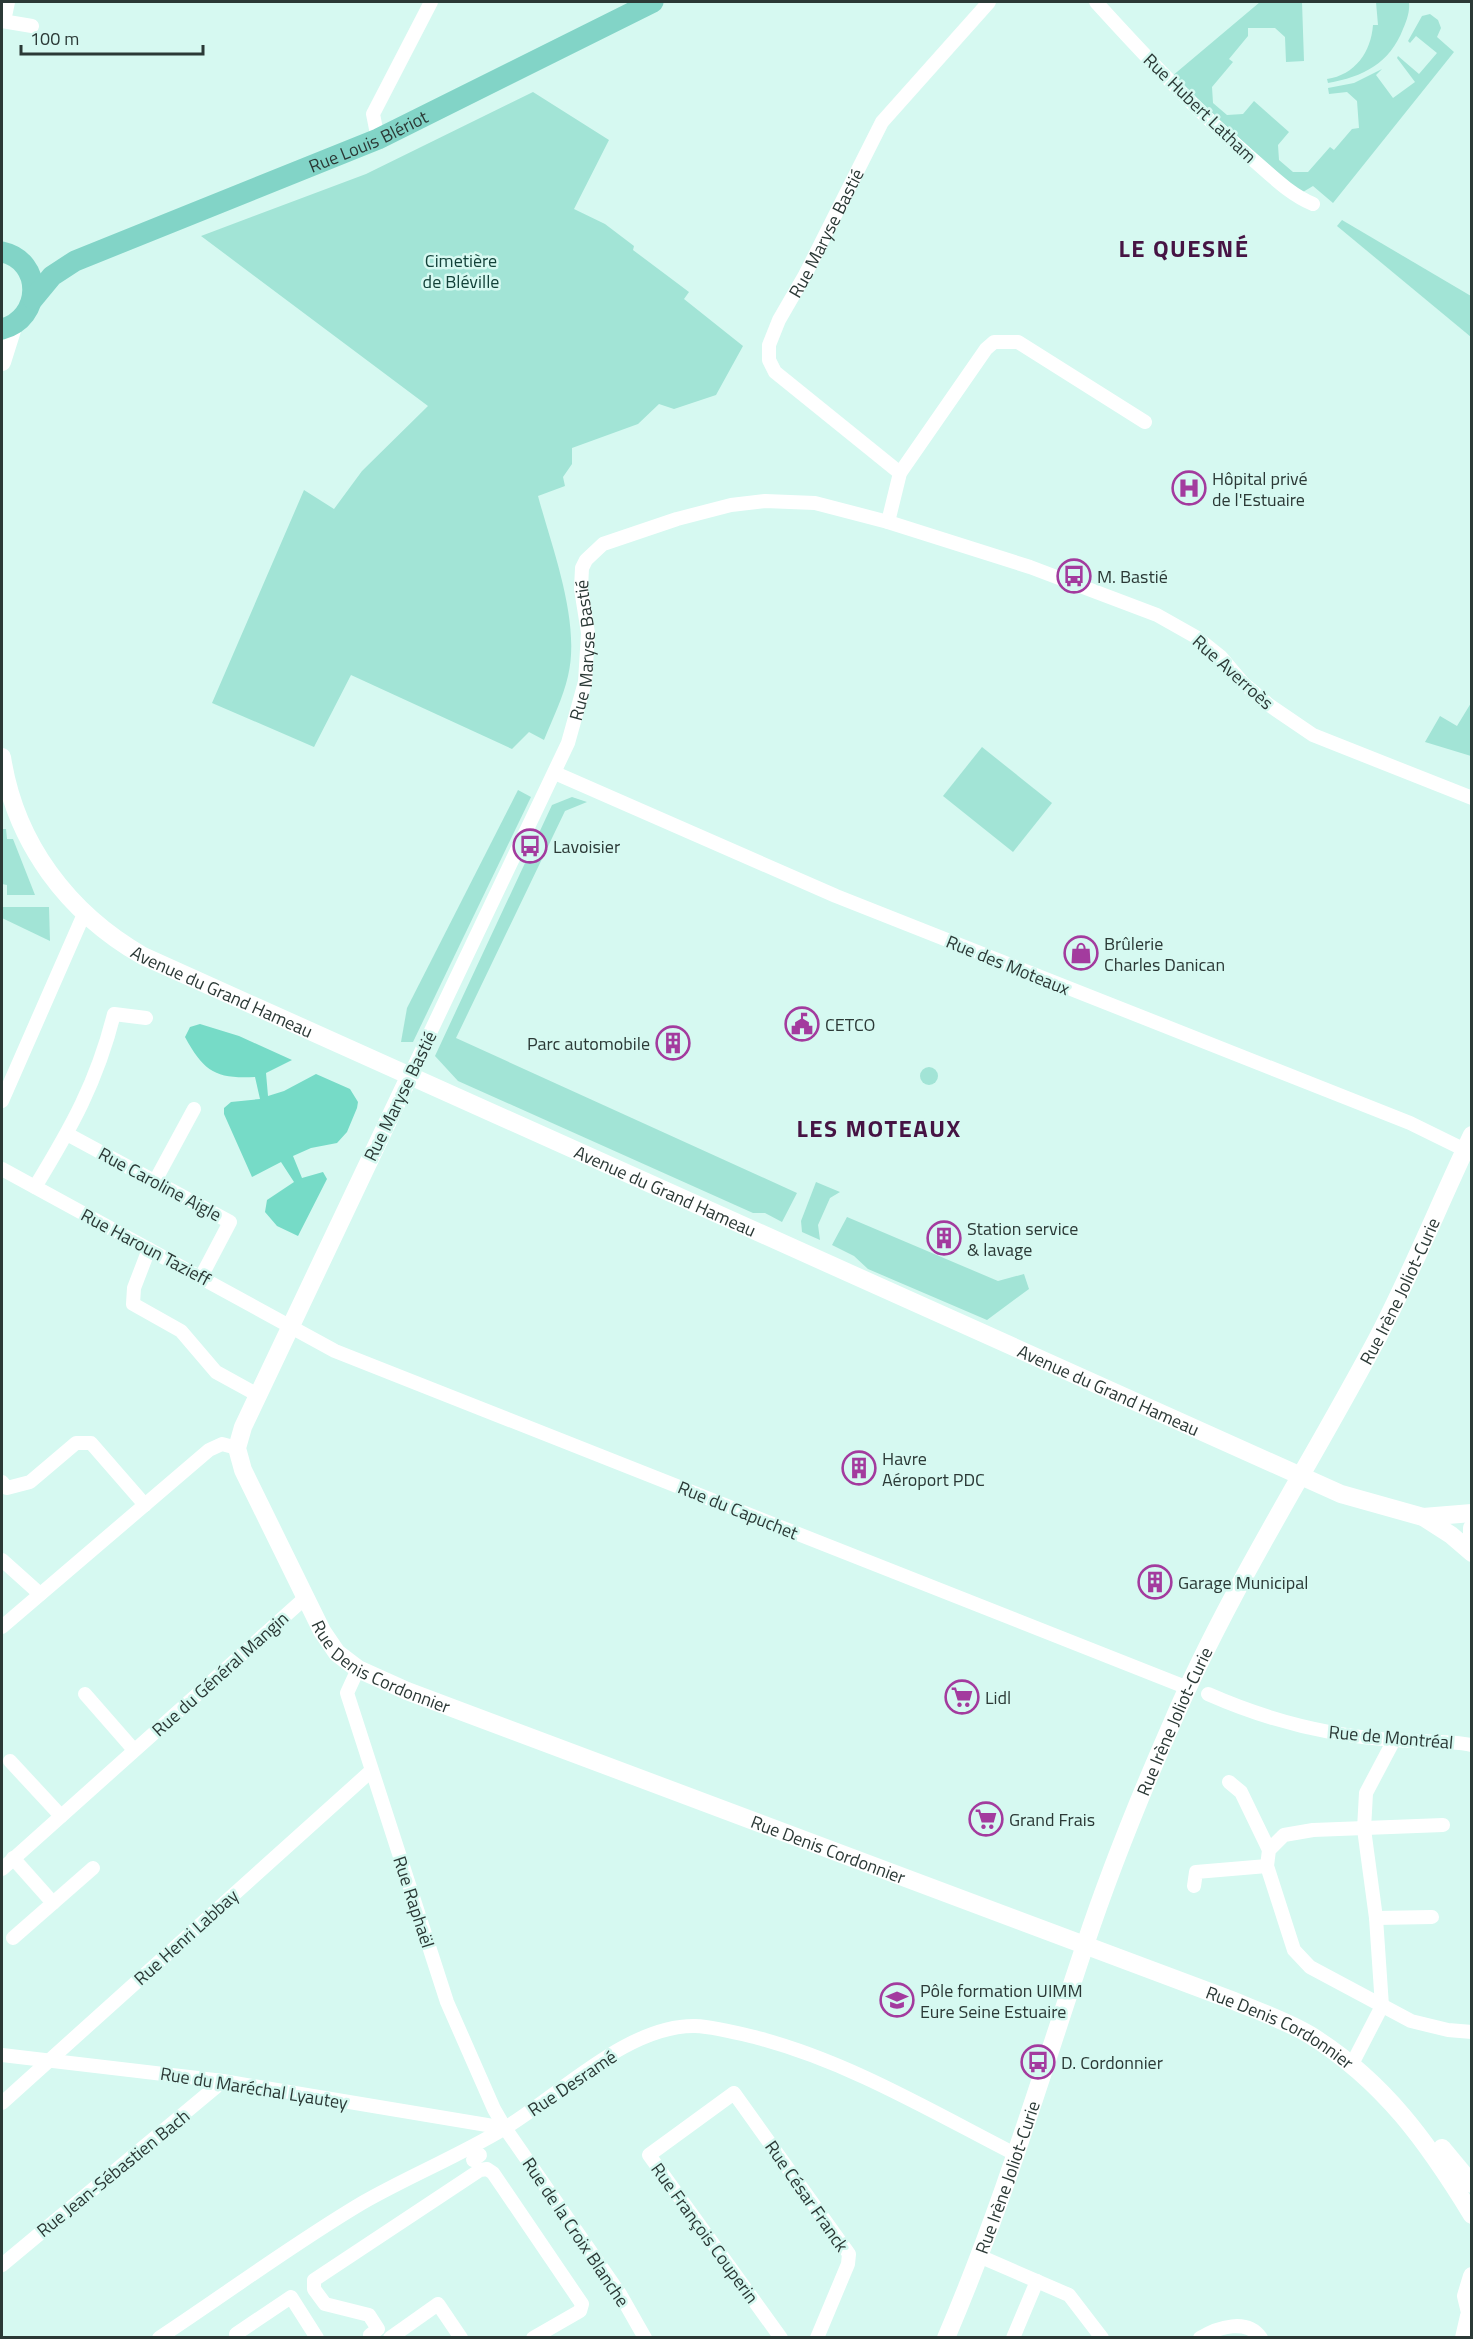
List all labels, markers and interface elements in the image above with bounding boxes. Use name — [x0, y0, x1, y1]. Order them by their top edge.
scale bar — [21, 18, 202, 56]
text: 100 m — [30, 25, 79, 52]
street label: Rue Hubert Latham — [1137, 47, 1263, 169]
street label: Rue Louis Blériot — [304, 103, 433, 179]
street label: Rue Maryse Bastié — [781, 164, 870, 303]
district label: LE QUESNÉ — [1118, 230, 1250, 266]
park label: Cimetière de Bléville — [423, 247, 499, 295]
place label: Hôpital privé de l'Estuaire — [1212, 465, 1308, 513]
hospital icon: Hôpital privé de l'Estuaire — [1171, 470, 1207, 506]
bus stop icon: M. Bastié — [1056, 558, 1092, 594]
place label: M. Bastié — [1097, 563, 1168, 590]
street label: Rue Maryse Bastié — [561, 579, 602, 723]
street label: Rue Averroès — [1186, 628, 1280, 716]
bus stop icon: Lavoisier — [512, 828, 548, 864]
place label: Lavoisier — [553, 833, 620, 860]
street label: Rue des Moteaux — [942, 928, 1074, 1002]
place label: Brûlerie Charles Danican — [1104, 930, 1225, 978]
shop icon: Brûlerie Charles Danican — [1063, 935, 1099, 971]
street label: Avenue du Grand Hameau — [126, 938, 317, 1044]
public building icon: CETCO — [784, 1006, 820, 1042]
place label: CETCO — [825, 1011, 875, 1038]
building icon: Parc automobile — [655, 1025, 691, 1061]
street label: Rue Maryse Bastié — [357, 1026, 443, 1166]
place label: Parc automobile — [527, 1030, 650, 1057]
district label: LES MOTEAUX — [796, 1110, 962, 1146]
street label: Avenue du Grand Hameau — [570, 1138, 761, 1243]
street label: Rue Caroline Aigle — [94, 1140, 226, 1228]
street label: Rue Haroun Tazieff — [76, 1201, 216, 1293]
street label: Rue Irène Joliot-Curie — [1352, 1213, 1446, 1369]
place label: Station service & lavage — [967, 1215, 1078, 1263]
building icon: Station service & lavage — [926, 1220, 962, 1256]
street label: Avenue du Grand Hameau — [1013, 1337, 1204, 1442]
place label: Havre Aéroport PDC — [882, 1445, 985, 1493]
building icon: Havre Aéroport PDC — [841, 1450, 877, 1486]
street label: Rue du Capuchet — [674, 1474, 803, 1547]
building icon: Garage Municipal — [1137, 1564, 1173, 1600]
place label: Garage Municipal — [1178, 1569, 1308, 1596]
street label: Rue du Général Mangin — [146, 1605, 294, 1743]
street label: Rue Denis Cordonnier — [305, 1615, 454, 1720]
street label: Rue Irène Joliot-Curie — [1129, 1642, 1219, 1800]
supermarket icon: Lidl — [944, 1679, 980, 1715]
place label: Lidl — [985, 1684, 1011, 1711]
street label: Rue de Montréal — [1328, 1718, 1454, 1756]
supermarket icon: Grand Frais — [968, 1801, 1004, 1837]
place label: Grand Frais — [1009, 1806, 1095, 1833]
street label: Rue Denis Cordonnier — [747, 1808, 909, 1890]
street label: Rue Raphaël — [386, 1853, 442, 1951]
street label: Rue Henri Labbay — [128, 1882, 245, 1991]
place label: Pôle formation UIMM Eure Seine Estuaire — [920, 1977, 1083, 2025]
street label: Rue Denis Cordonnier — [1202, 1978, 1360, 2075]
school or university icon: Pôle formation UIMM Eure Seine Estuaire — [879, 1982, 915, 2018]
street label: Rue Desramé — [522, 2043, 622, 2123]
bus stop icon: D. Cordonnier — [1020, 2044, 1056, 2080]
place label: D. Cordonnier — [1061, 2049, 1163, 2076]
street label: Rue du Maréchal Lyautey — [158, 2060, 350, 2116]
street label: Rue Irène Joliot-Curie — [968, 2097, 1046, 2258]
street label: Rue Jean-Sébastien Bach — [31, 2103, 195, 2243]
street label: Rue César Franck — [759, 2135, 856, 2257]
street label: Rue de la Croix Blanche — [516, 2152, 636, 2312]
street label: Rue François Couperin — [645, 2157, 765, 2309]

